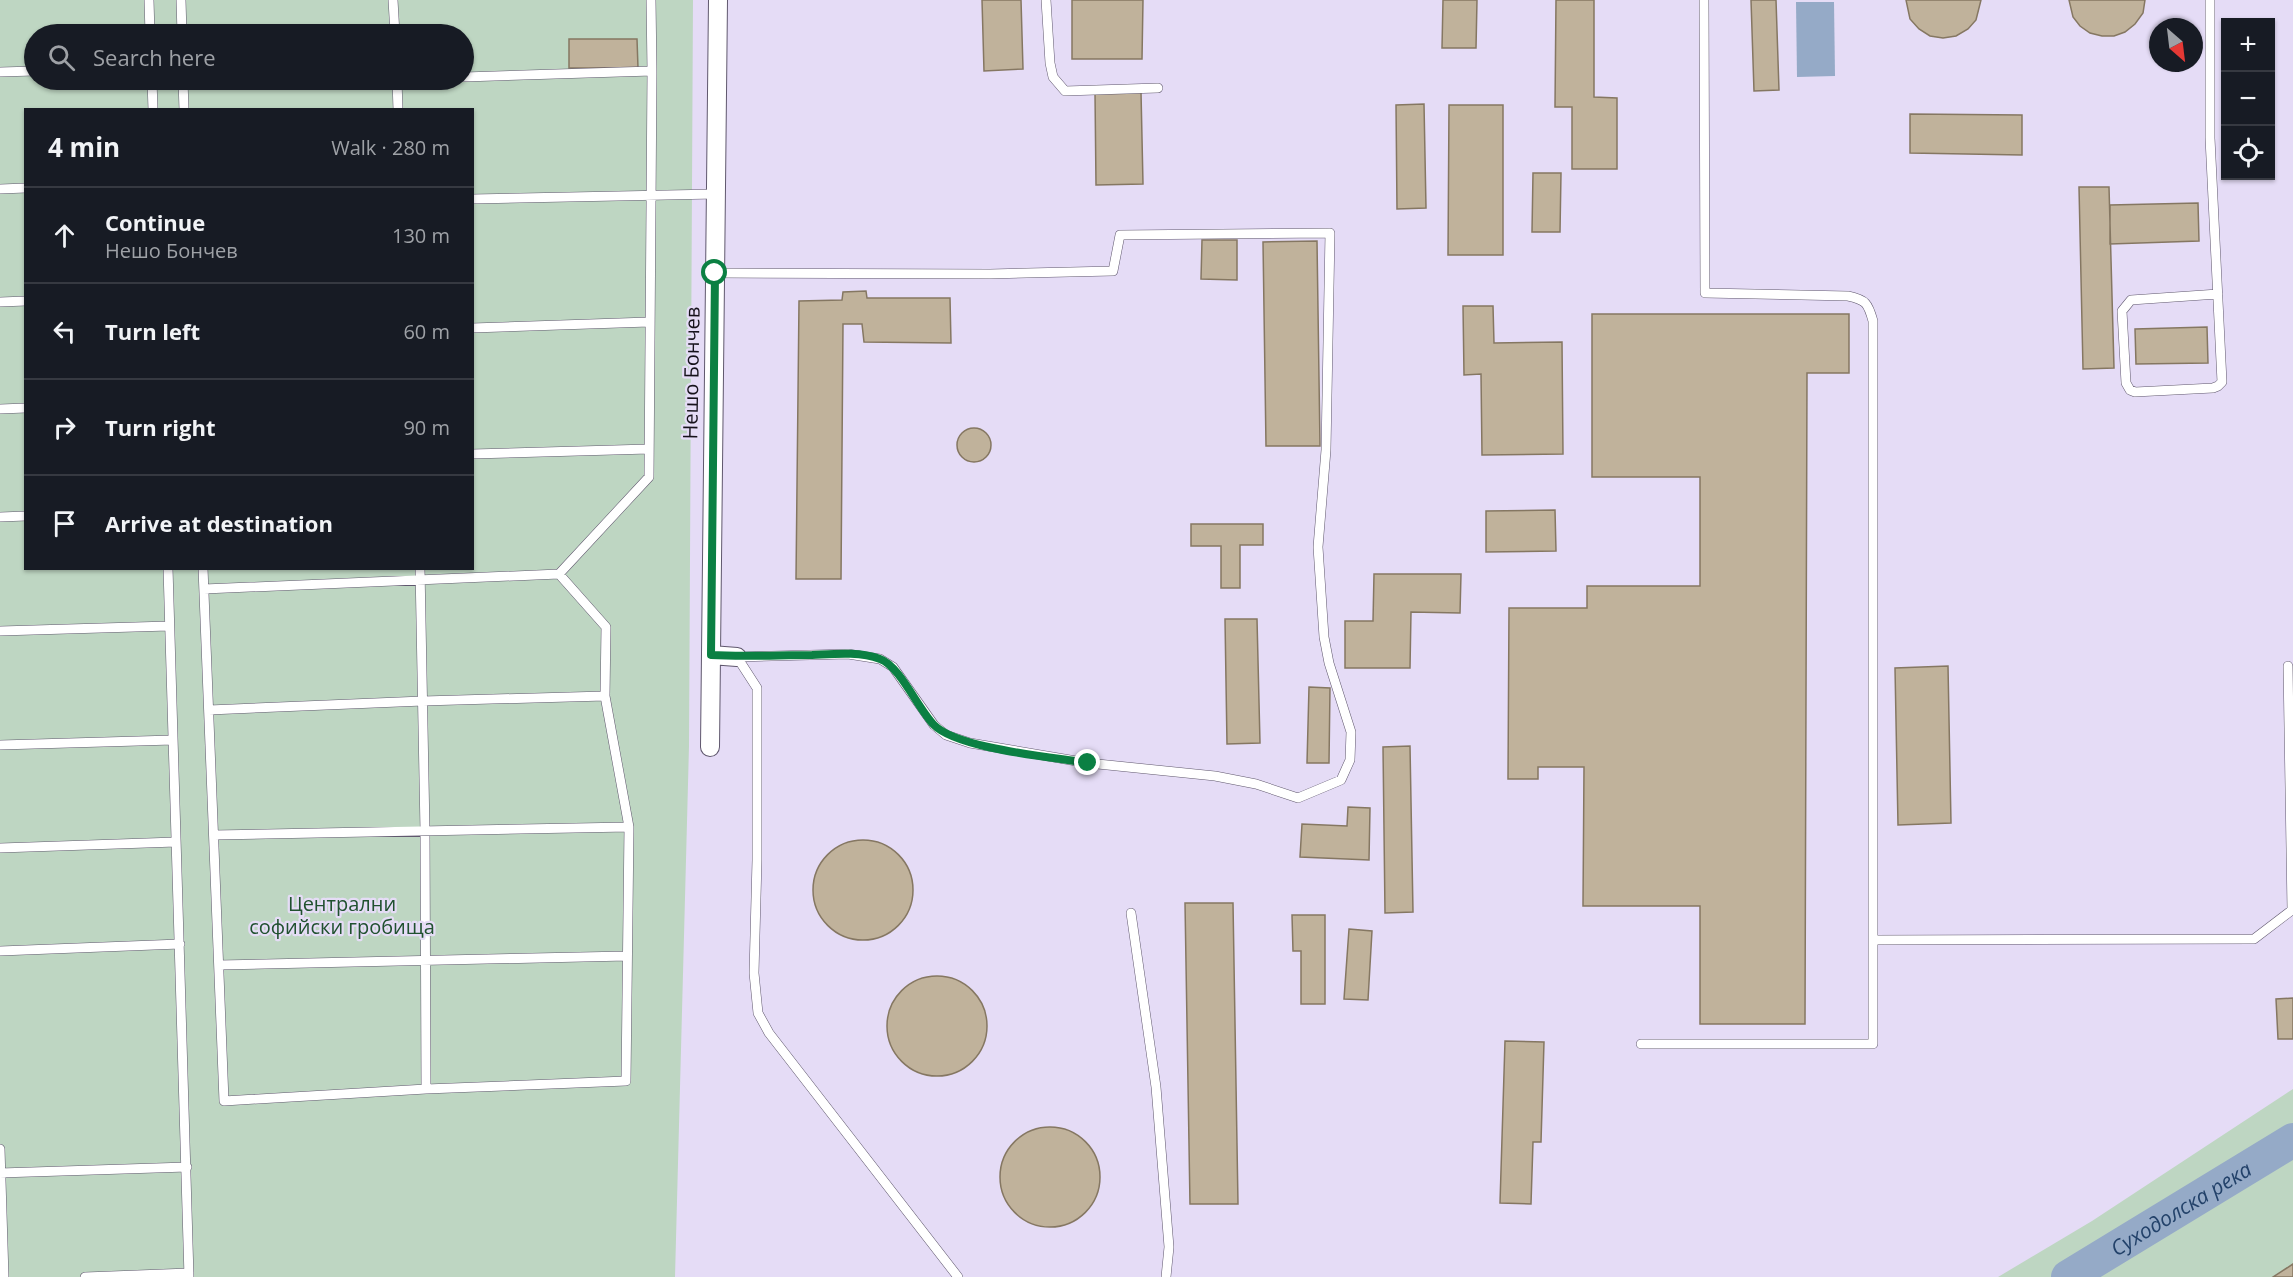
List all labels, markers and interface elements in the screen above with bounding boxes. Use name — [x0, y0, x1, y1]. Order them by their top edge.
north arrow — [2149, 18, 2203, 72]
map controls — [2221, 18, 2275, 180]
button: + — [2221, 18, 2275, 72]
search box — [24, 24, 474, 90]
icon: search — [45, 41, 78, 74]
text: Search here — [93, 42, 216, 72]
button: − — [2221, 72, 2275, 126]
button: locate — [2221, 126, 2275, 180]
text: 4 min — [48, 129, 120, 165]
text: Walk · 280 m — [331, 134, 450, 161]
text: Continue — [105, 207, 205, 237]
icon: ahead — [48, 219, 81, 252]
text: 130 m — [392, 222, 450, 249]
text: Нешо Бончев — [105, 237, 238, 264]
route start — [701, 259, 727, 285]
street label: Нешо Бончев — [676, 306, 706, 440]
icon: left — [48, 315, 81, 348]
text: Turn left — [105, 316, 200, 346]
text: 60 m — [403, 318, 450, 345]
icon: right — [48, 411, 81, 444]
text: Turn right — [105, 412, 216, 442]
text: 90 m — [403, 414, 450, 441]
icon: arrive — [48, 507, 81, 540]
text: Arrive at destination — [105, 508, 333, 538]
route end — [1074, 749, 1100, 775]
park label: Централни софийски гробища — [249, 890, 435, 940]
water label: Суходолска река — [2105, 1155, 2257, 1262]

